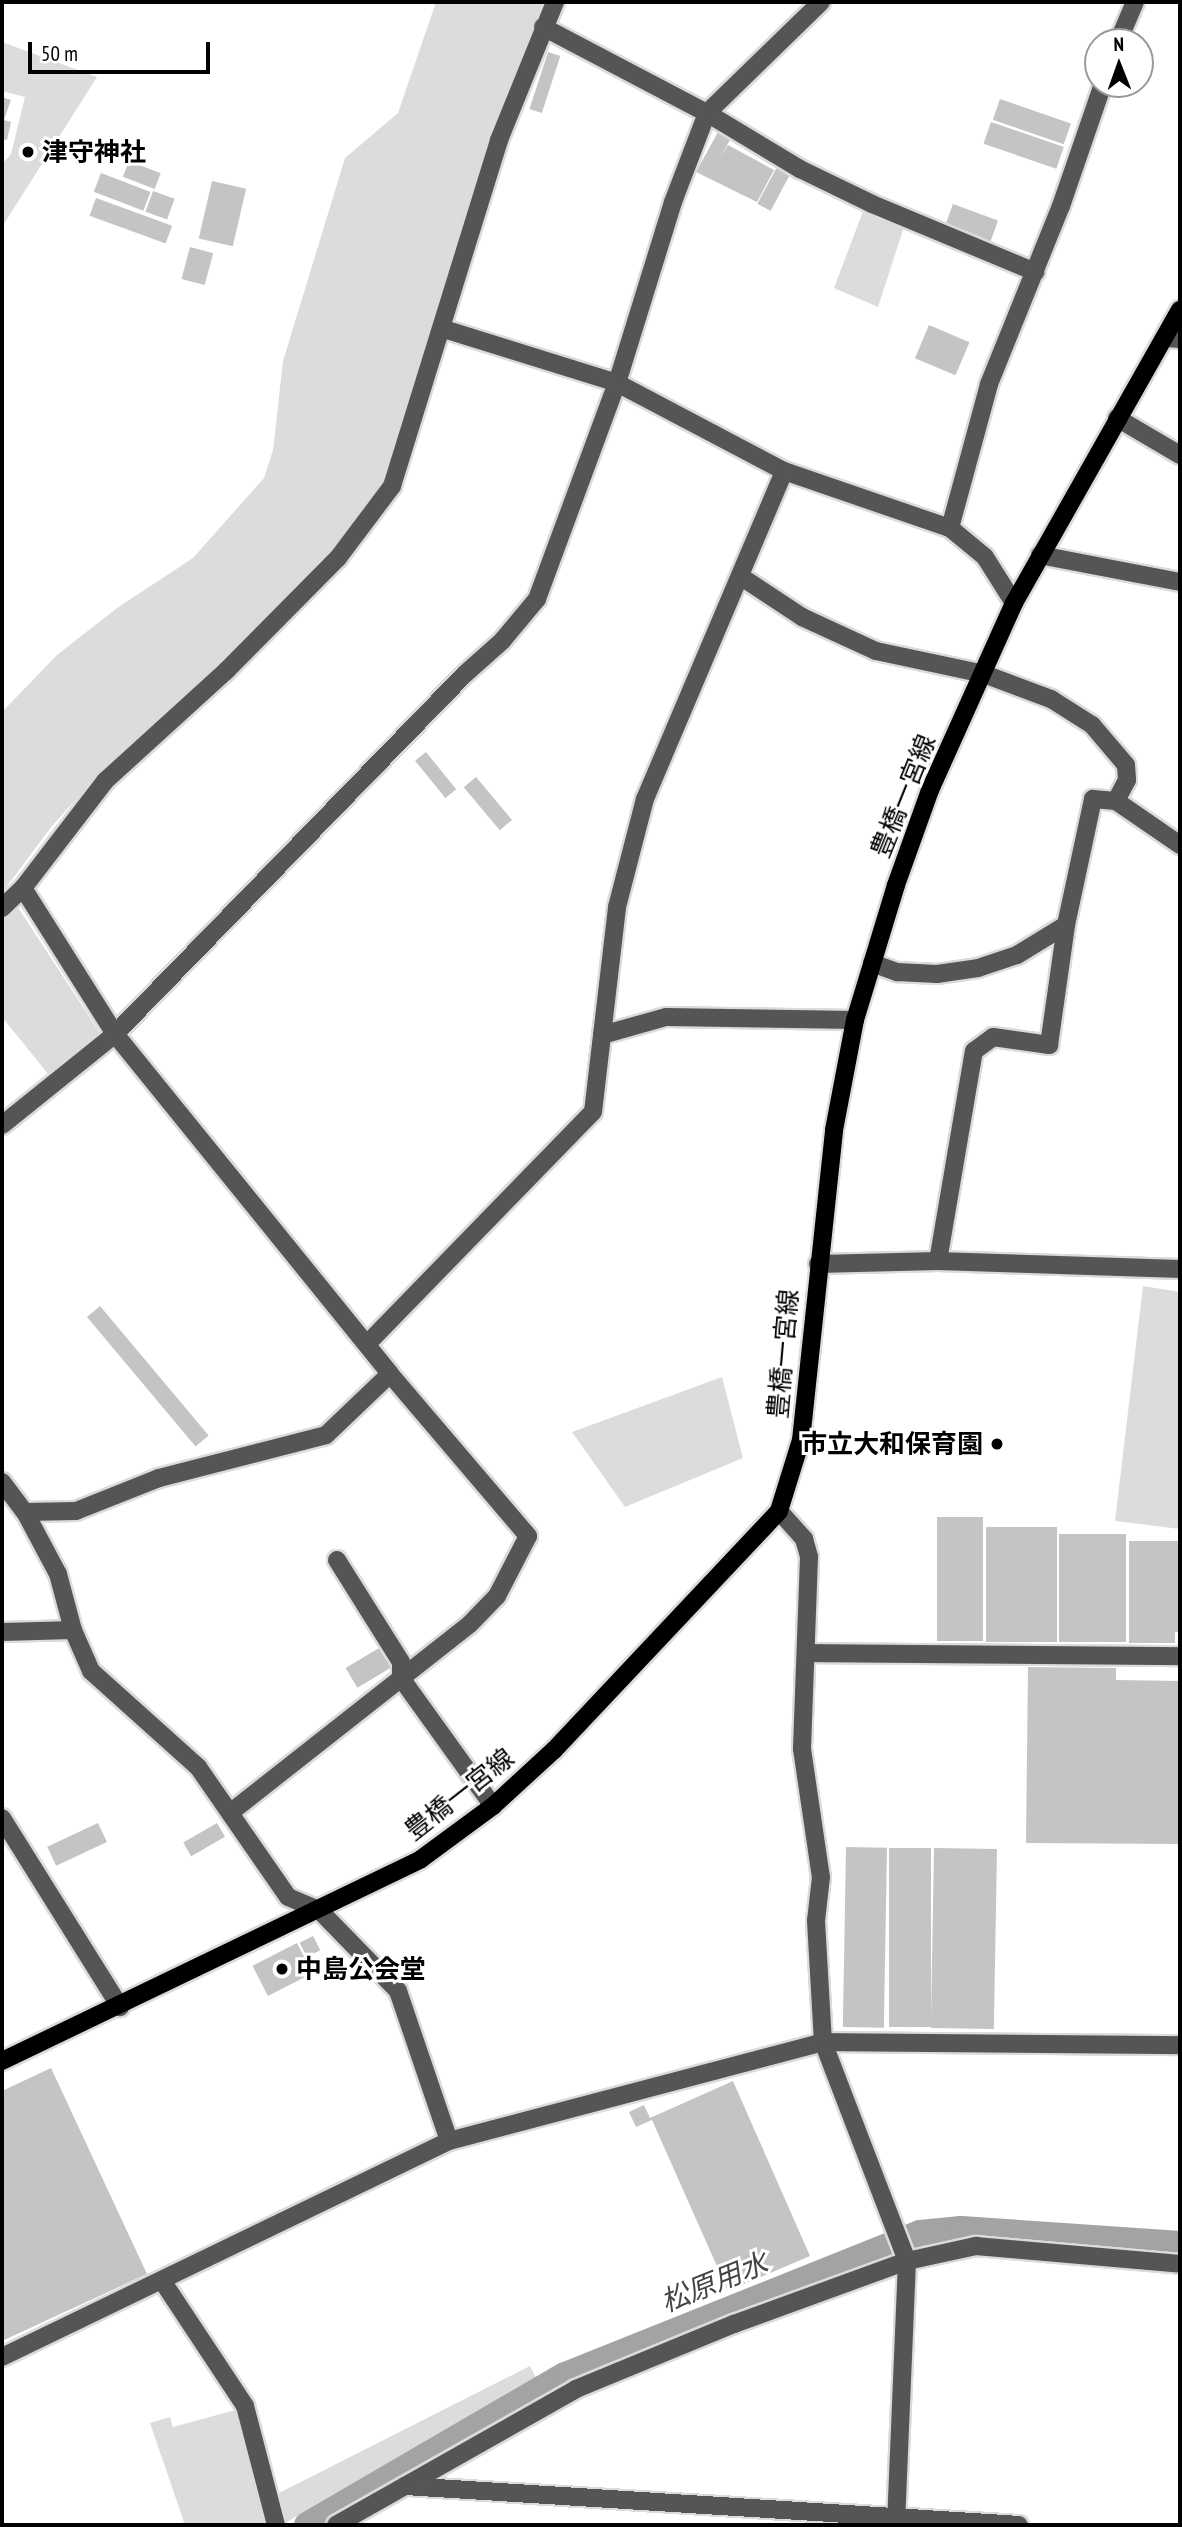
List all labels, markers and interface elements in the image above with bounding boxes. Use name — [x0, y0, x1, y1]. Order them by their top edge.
scale bar — [32, 28, 214, 72]
north arrow — [1084, 28, 1154, 98]
text: N — [1113, 32, 1124, 56]
text: 50 m — [41, 40, 78, 67]
place label: 津守神社 — [42, 136, 146, 168]
marker: 津守神社 — [20, 144, 36, 160]
street label: 豊橋一宮線 — [864, 730, 942, 862]
street label: 豊橋一宮線 — [762, 1288, 804, 1420]
place label: 市立大和保育園 — [801, 1428, 983, 1460]
marker: 市立大和保育園 — [989, 1436, 1005, 1452]
street label: 豊橋一宮線 — [398, 1742, 520, 1846]
place label: 中島公会堂 — [296, 1953, 426, 1985]
marker: 中島公会堂 — [274, 1961, 290, 1977]
water label: 松原用水 — [656, 2245, 772, 2319]

